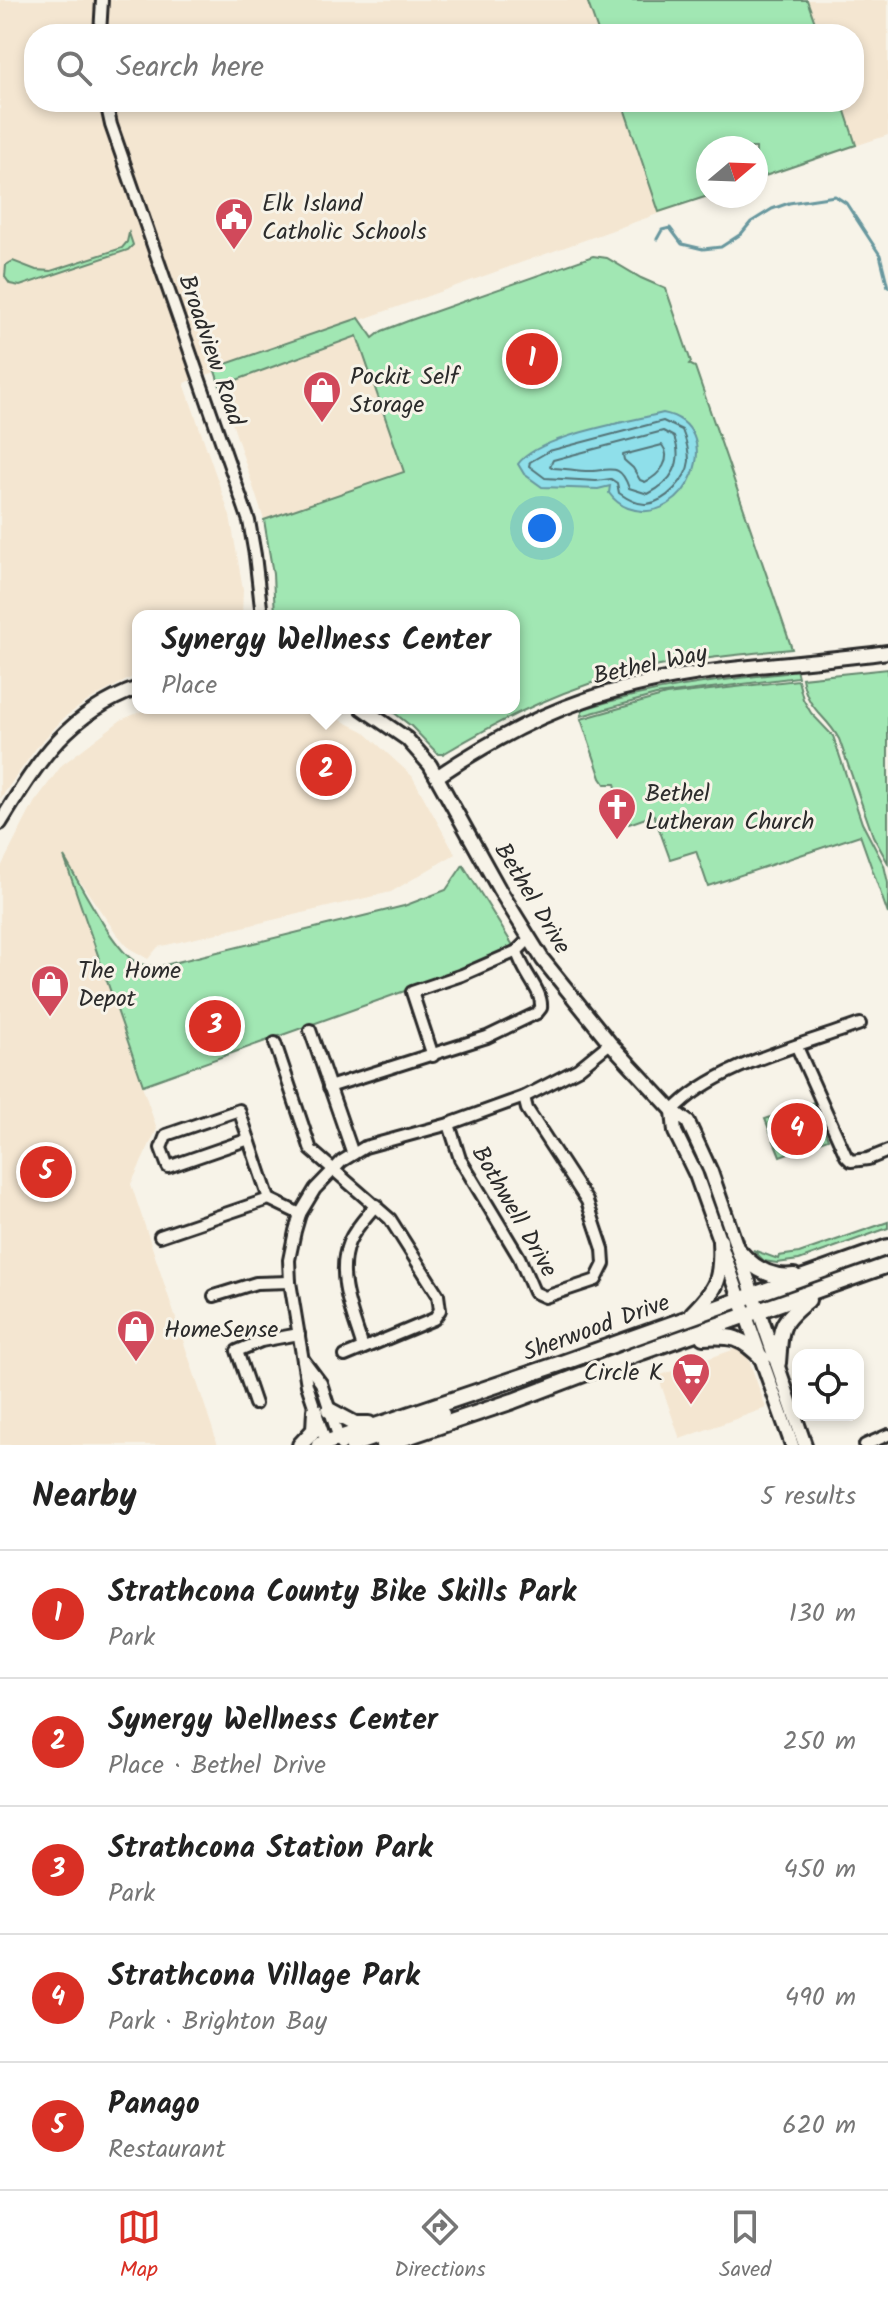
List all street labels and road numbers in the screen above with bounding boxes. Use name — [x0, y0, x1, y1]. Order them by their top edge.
street label: Broadview Road — [166, 270, 255, 432]
street label: Bethel Way — [590, 634, 712, 697]
street label: Bethel Drive — [483, 835, 581, 962]
street label: Bothwell Drive — [460, 1138, 567, 1285]
street label: Sherwood Drive — [518, 1284, 676, 1373]

